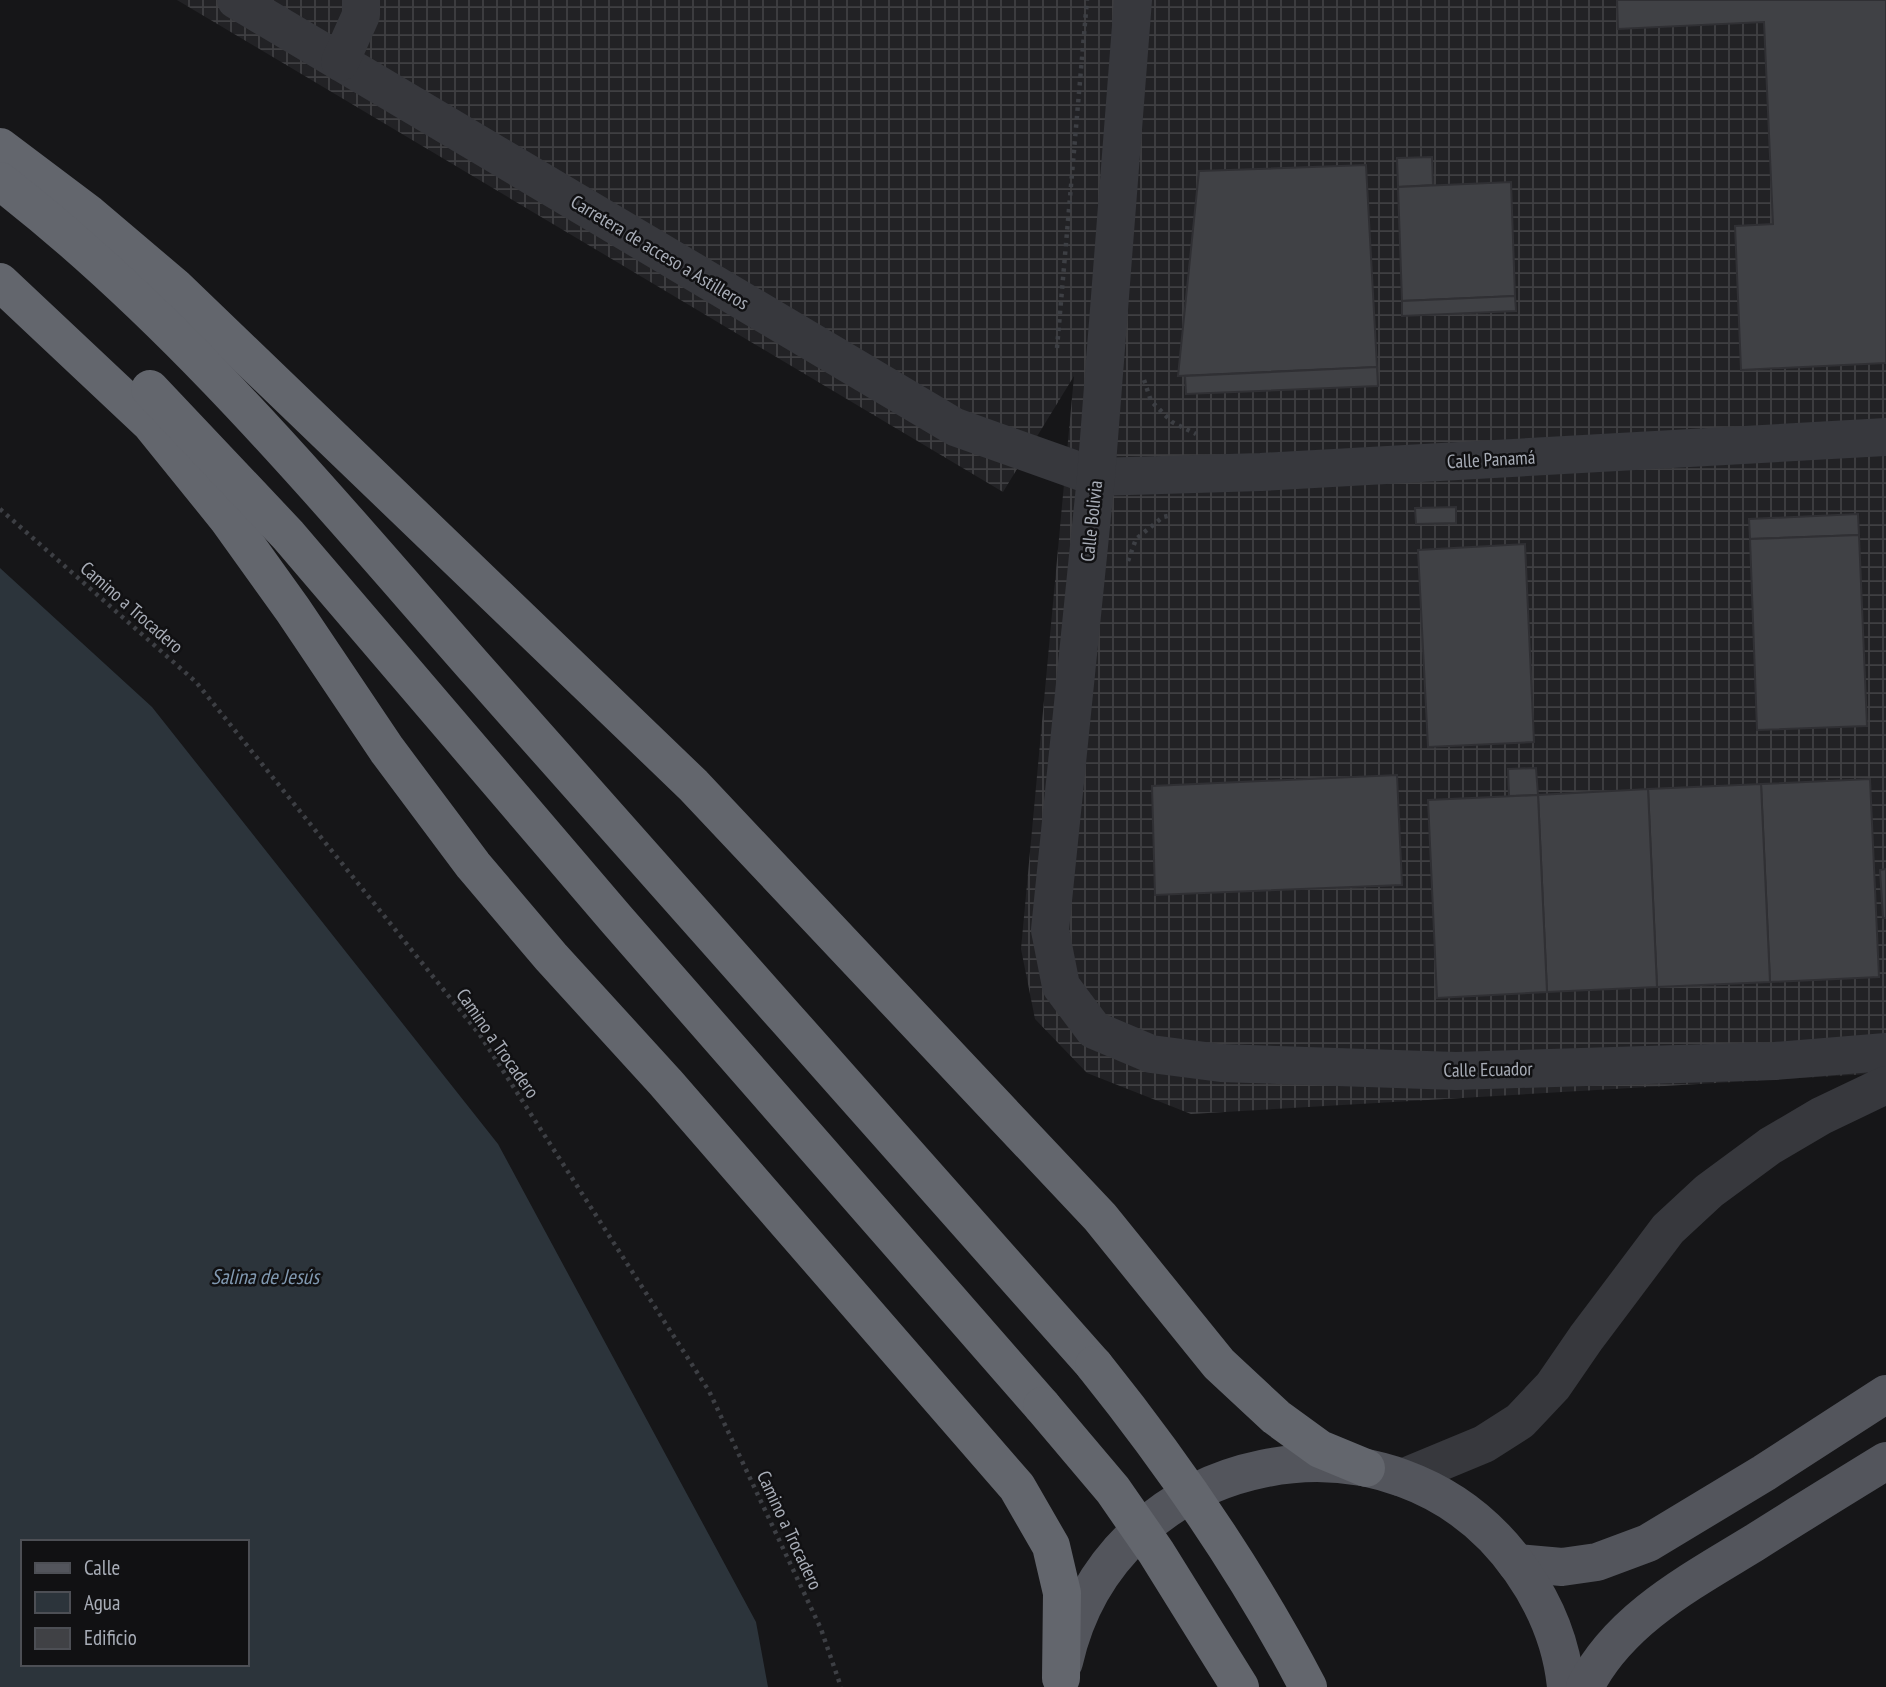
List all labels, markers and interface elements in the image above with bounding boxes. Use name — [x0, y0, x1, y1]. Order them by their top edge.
street label: Carretera de acceso a Astilleros — [567, 189, 753, 315]
street label: Calle Panamá — [1446, 445, 1536, 473]
street label: Calle Bolivia — [1075, 479, 1107, 563]
street label: Camino a Trocadero — [76, 556, 188, 658]
street label: Camino a Trocadero — [451, 984, 545, 1102]
street label: Calle Ecuador — [1443, 1056, 1534, 1082]
water label: Salina de Jesús — [211, 1263, 321, 1290]
street label: Camino a Trocadero — [752, 1467, 828, 1593]
legend — [21, 1540, 248, 1666]
text: Calle — [84, 1554, 120, 1581]
text: Agua — [84, 1589, 120, 1616]
text: Edificio — [84, 1624, 137, 1651]

